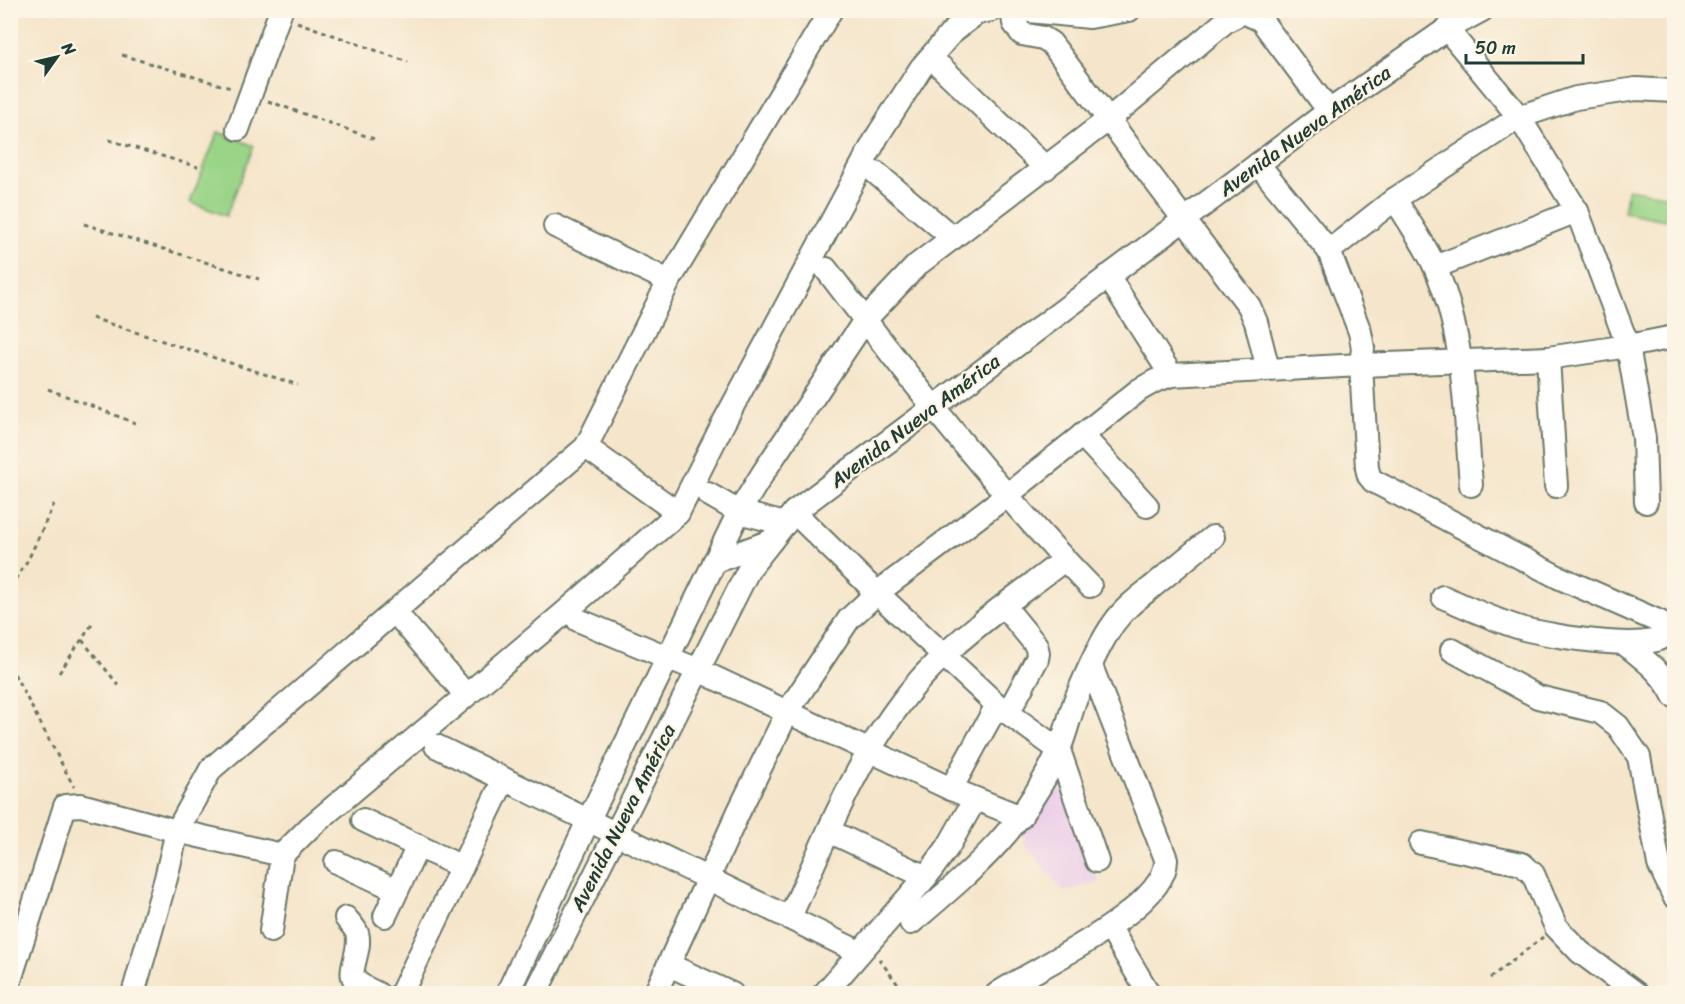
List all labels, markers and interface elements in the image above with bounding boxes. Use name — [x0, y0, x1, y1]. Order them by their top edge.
north arrow — [27, 27, 87, 87]
scale bar — [1466, 27, 1583, 65]
text: 50 m — [1475, 32, 1516, 64]
text: N — [53, 35, 85, 62]
street label: Avenida Nueva América — [1210, 56, 1400, 206]
street label: Avenida Nueva América — [821, 344, 1009, 498]
street label: Avenida Nueva América — [560, 717, 686, 919]

